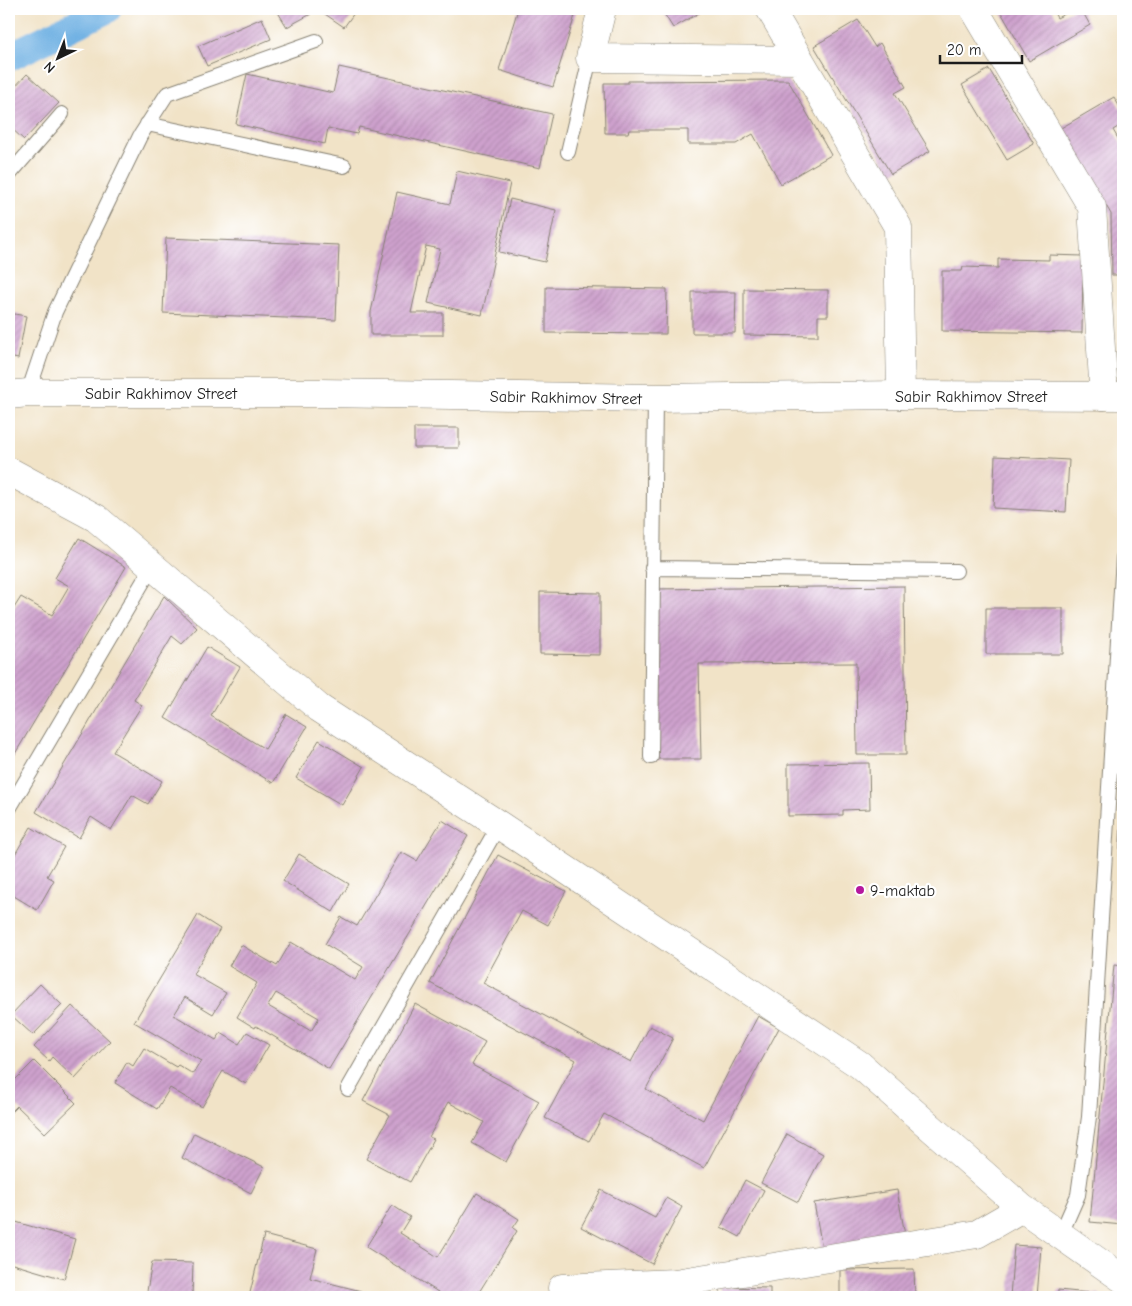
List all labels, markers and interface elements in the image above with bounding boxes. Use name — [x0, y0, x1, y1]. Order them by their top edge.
north arrow — [32, 32, 82, 82]
scale bar — [940, 32, 1022, 64]
text: 20 m — [947, 41, 981, 59]
text: N — [40, 58, 59, 76]
street label: Sabir Rakhimov Street — [85, 385, 237, 403]
street label: Sabir Rakhimov Street — [490, 388, 643, 408]
street label: Sabir Rakhimov Street — [895, 388, 1047, 406]
place label: 9-maktab — [870, 882, 935, 900]
marker: 9-maktab — [854, 884, 866, 896]

